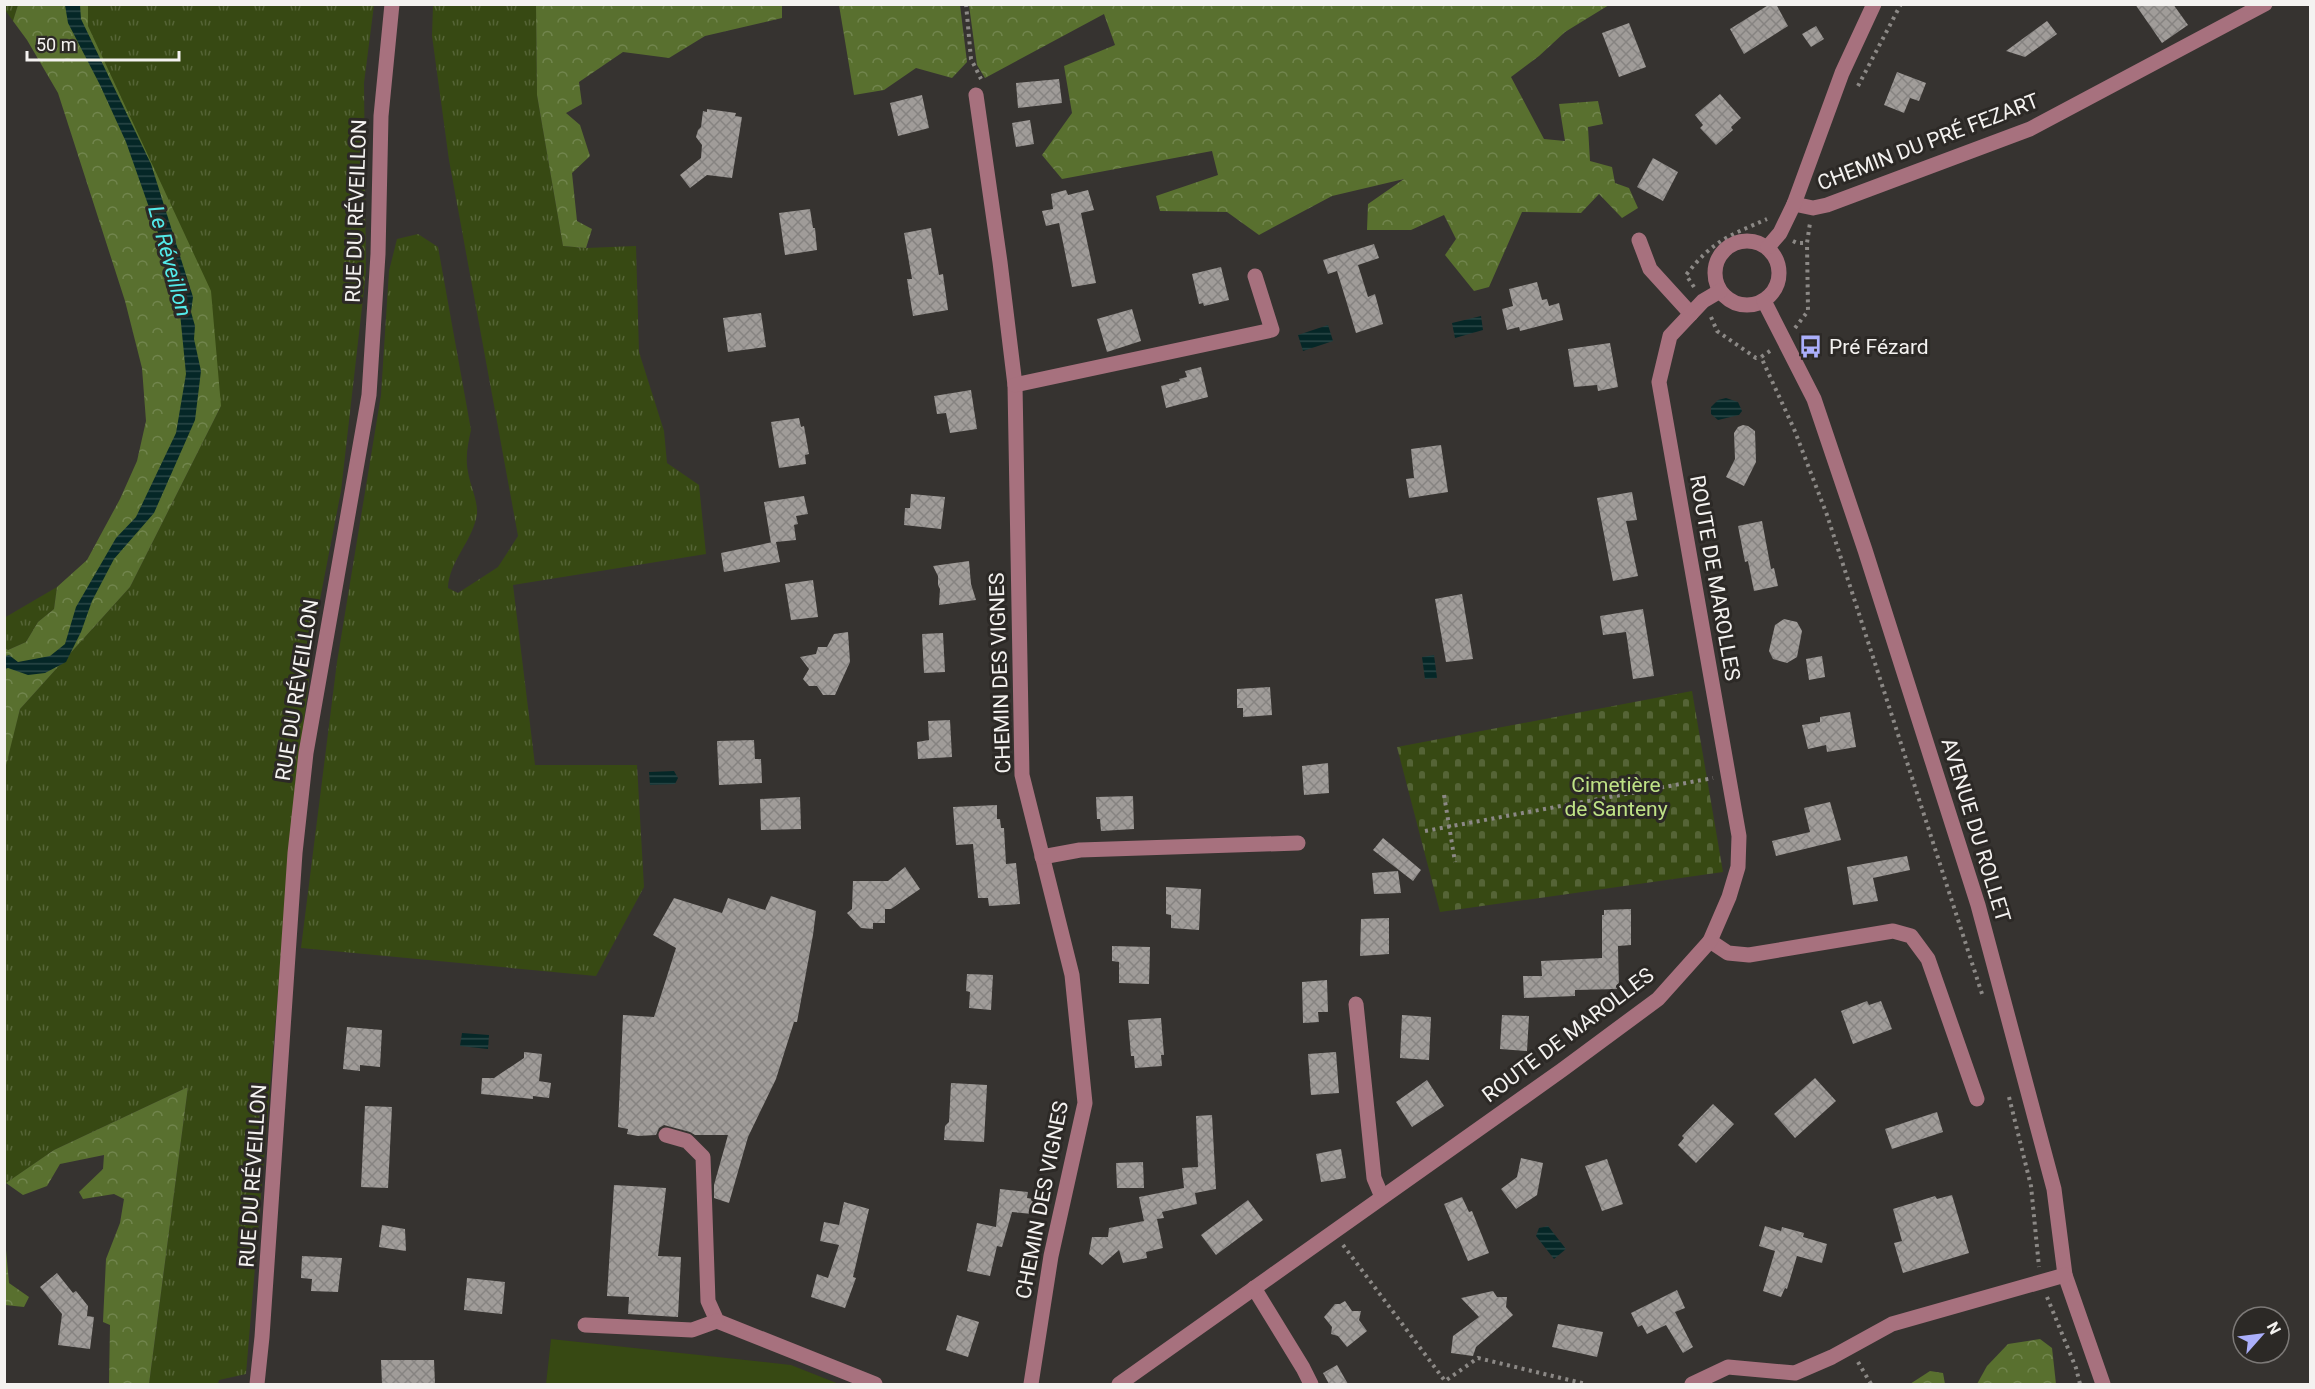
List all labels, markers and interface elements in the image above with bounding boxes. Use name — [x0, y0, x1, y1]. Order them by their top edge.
scale bar — [27, 24, 178, 62]
text: 50 m — [36, 34, 76, 55]
street label: CHEMIN DU PRÉ FEZART — [1814, 88, 2043, 195]
street label: RUE DU RÉVEILLON — [341, 119, 371, 303]
water label: Le Réveillon — [143, 203, 197, 319]
bus stop icon: Pré Fézard — [1798, 334, 1824, 360]
place label: Pré Fézard — [1829, 335, 1929, 359]
street label: ROUTE DE MAROLLES — [1685, 473, 1745, 683]
street label: CHEMIN DES VIGNES — [984, 572, 1016, 774]
street label: RUE DU RÉVEILLON — [271, 597, 323, 783]
street label: AVENUE DU ROLLET — [1937, 735, 2016, 925]
park label: Cimetière de Santeny — [1564, 773, 1668, 821]
street label: ROUTE DE MAROLLES — [1478, 963, 1658, 1107]
street label: RUE DU RÉVEILLON — [235, 1084, 271, 1268]
street label: CHEMIN DES VIGNES — [1011, 1099, 1073, 1301]
north arrow — [2231, 1305, 2291, 1365]
text: N — [2263, 1319, 2285, 1338]

